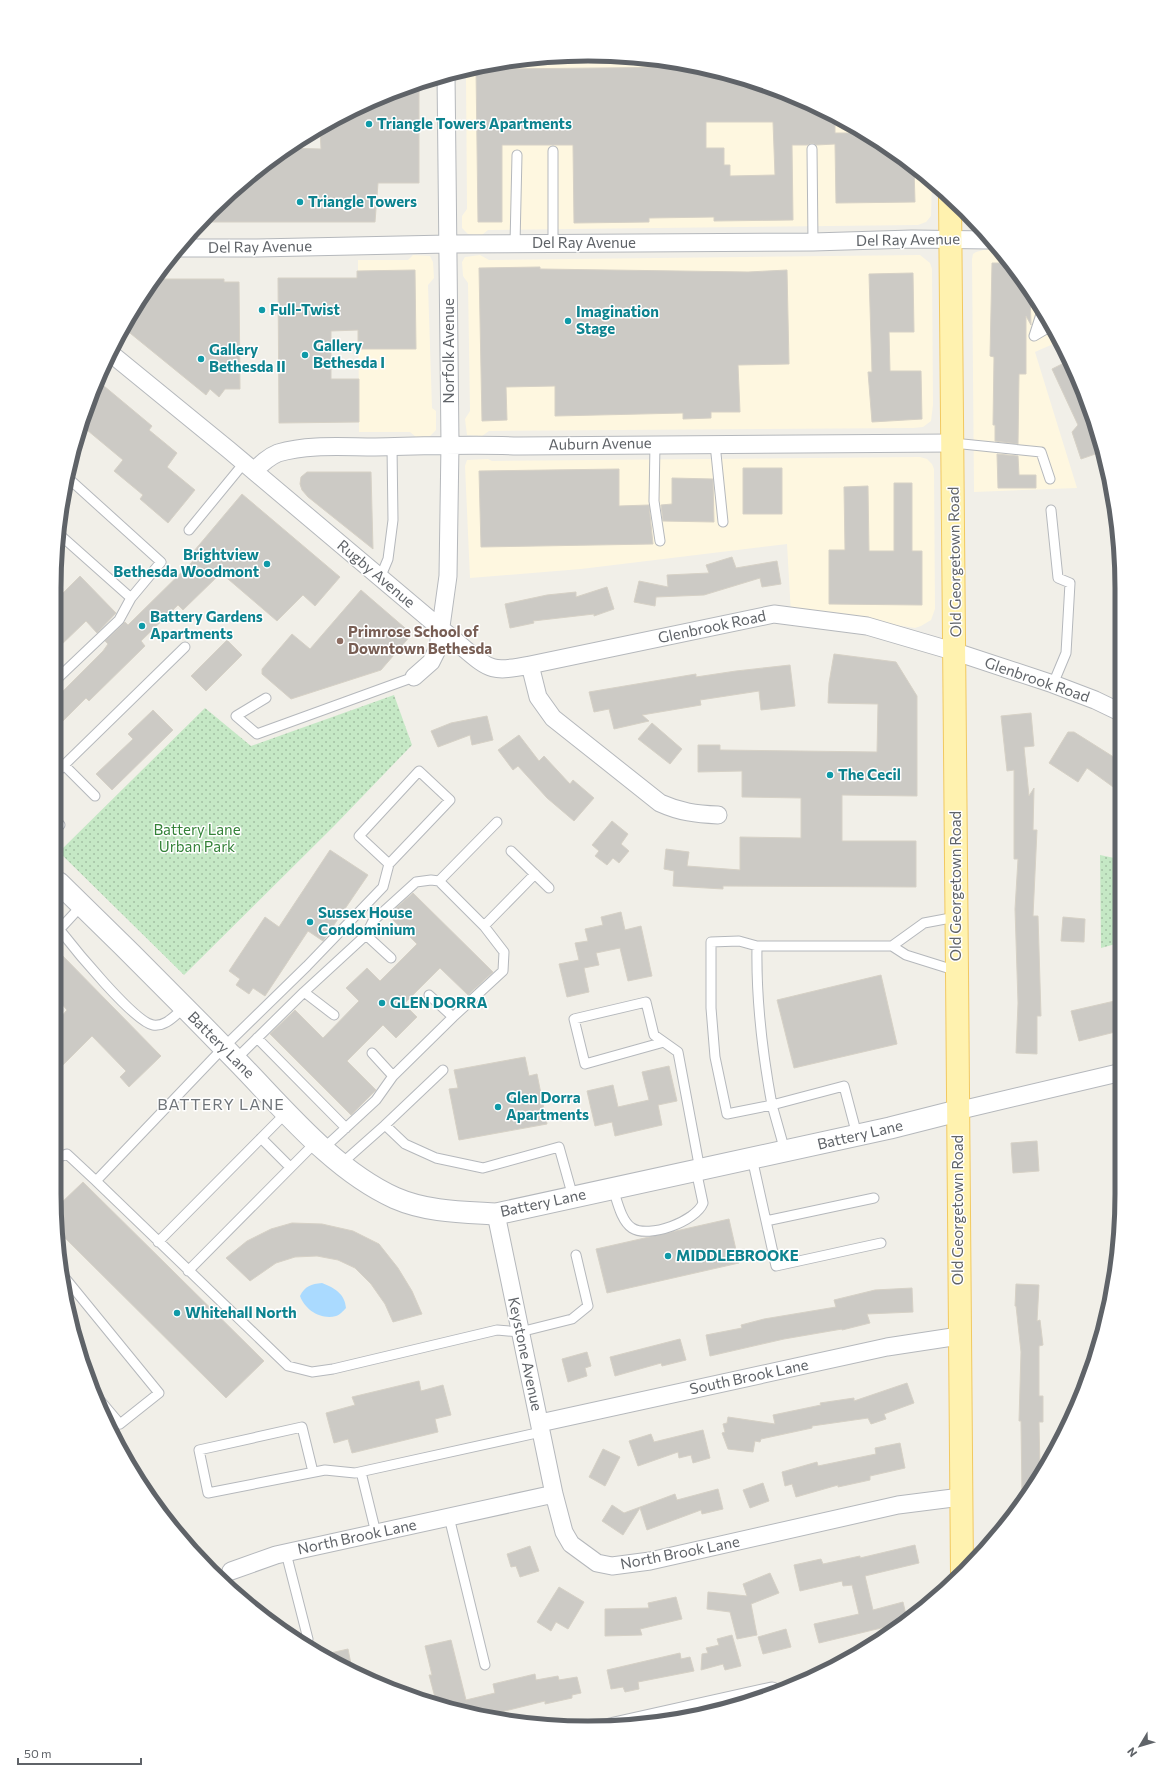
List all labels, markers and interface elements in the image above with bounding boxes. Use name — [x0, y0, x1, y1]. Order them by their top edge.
place label: Triangle Towers Apartments — [377, 114, 572, 132]
marker: Triangle Towers Apartments — [364, 119, 374, 129]
place label: Triangle Towers — [308, 192, 417, 210]
marker: Triangle Towers — [295, 197, 305, 207]
street label: Del Ray Avenue — [856, 229, 960, 249]
street label: Del Ray Avenue — [532, 233, 636, 251]
street label: Del Ray Avenue — [208, 236, 312, 256]
street label: Norfolk Avenue — [439, 298, 457, 404]
place label: Full-Twist — [270, 300, 340, 318]
place label: Imagination Stage — [576, 302, 659, 337]
marker: Full-Twist — [257, 305, 267, 315]
marker: Imagination Stage — [563, 316, 573, 326]
place label: Gallery Bethesda I — [313, 336, 385, 371]
place label: Gallery Bethesda II — [209, 340, 286, 375]
marker: Gallery Bethesda I — [300, 350, 310, 360]
marker: Gallery Bethesda II — [196, 354, 206, 364]
street label: Auburn Avenue — [548, 433, 652, 453]
street label: Old Georgetown Road — [944, 487, 964, 637]
street label: Rugby Avenue — [334, 536, 419, 611]
place label: Brightview Bethesda Woodmont — [113, 545, 260, 580]
marker: Brightview Bethesda Woodmont — [262, 559, 272, 569]
street label: Glenbrook Road — [656, 606, 767, 646]
place label: Battery Gardens Apartments — [150, 607, 263, 642]
marker: Battery Gardens Apartments — [137, 621, 147, 631]
place label: Primrose School of Downtown Bethesda — [348, 622, 492, 657]
marker: Primrose School of Downtown Bethesda — [335, 636, 345, 646]
street label: Glenbrook Road — [982, 653, 1092, 705]
place label: The Cecil — [838, 765, 901, 783]
marker: The Cecil — [825, 770, 835, 780]
street label: Old Georgetown Road — [946, 811, 964, 961]
park label: Battery Lane Urban Park — [153, 820, 241, 855]
place label: Sussex House Condominium — [318, 903, 415, 938]
marker: Sussex House Condominium — [305, 917, 315, 927]
place label: GLEN DORRA — [390, 993, 488, 1011]
marker: GLEN DORRA — [377, 998, 387, 1008]
street label: Battery Lane — [185, 1007, 259, 1082]
place label: Glen Dorra Apartments — [506, 1088, 589, 1123]
district label: BATTERY LANE — [157, 1094, 285, 1113]
marker: Glen Dorra Apartments — [493, 1102, 503, 1112]
street label: Battery Lane — [815, 1115, 904, 1153]
street label: Old Georgetown Road — [948, 1135, 966, 1285]
street label: Battery Lane — [498, 1184, 587, 1220]
place label: MIDDLEBROOKE — [676, 1246, 799, 1264]
marker: MIDDLEBROOKE — [663, 1251, 673, 1261]
street label: Keystone Avenue — [505, 1295, 547, 1413]
place label: Whitehall North — [185, 1303, 297, 1321]
marker: Whitehall North — [172, 1308, 182, 1318]
street label: South Brook Lane — [688, 1355, 810, 1397]
street label: North Brook Lane — [296, 1515, 418, 1557]
street label: North Brook Lane — [619, 1532, 741, 1572]
north arrow — [1120, 1726, 1160, 1766]
scale bar — [18, 1740, 141, 1766]
text: N — [1124, 1745, 1139, 1760]
text: 50 m — [24, 1746, 52, 1760]

